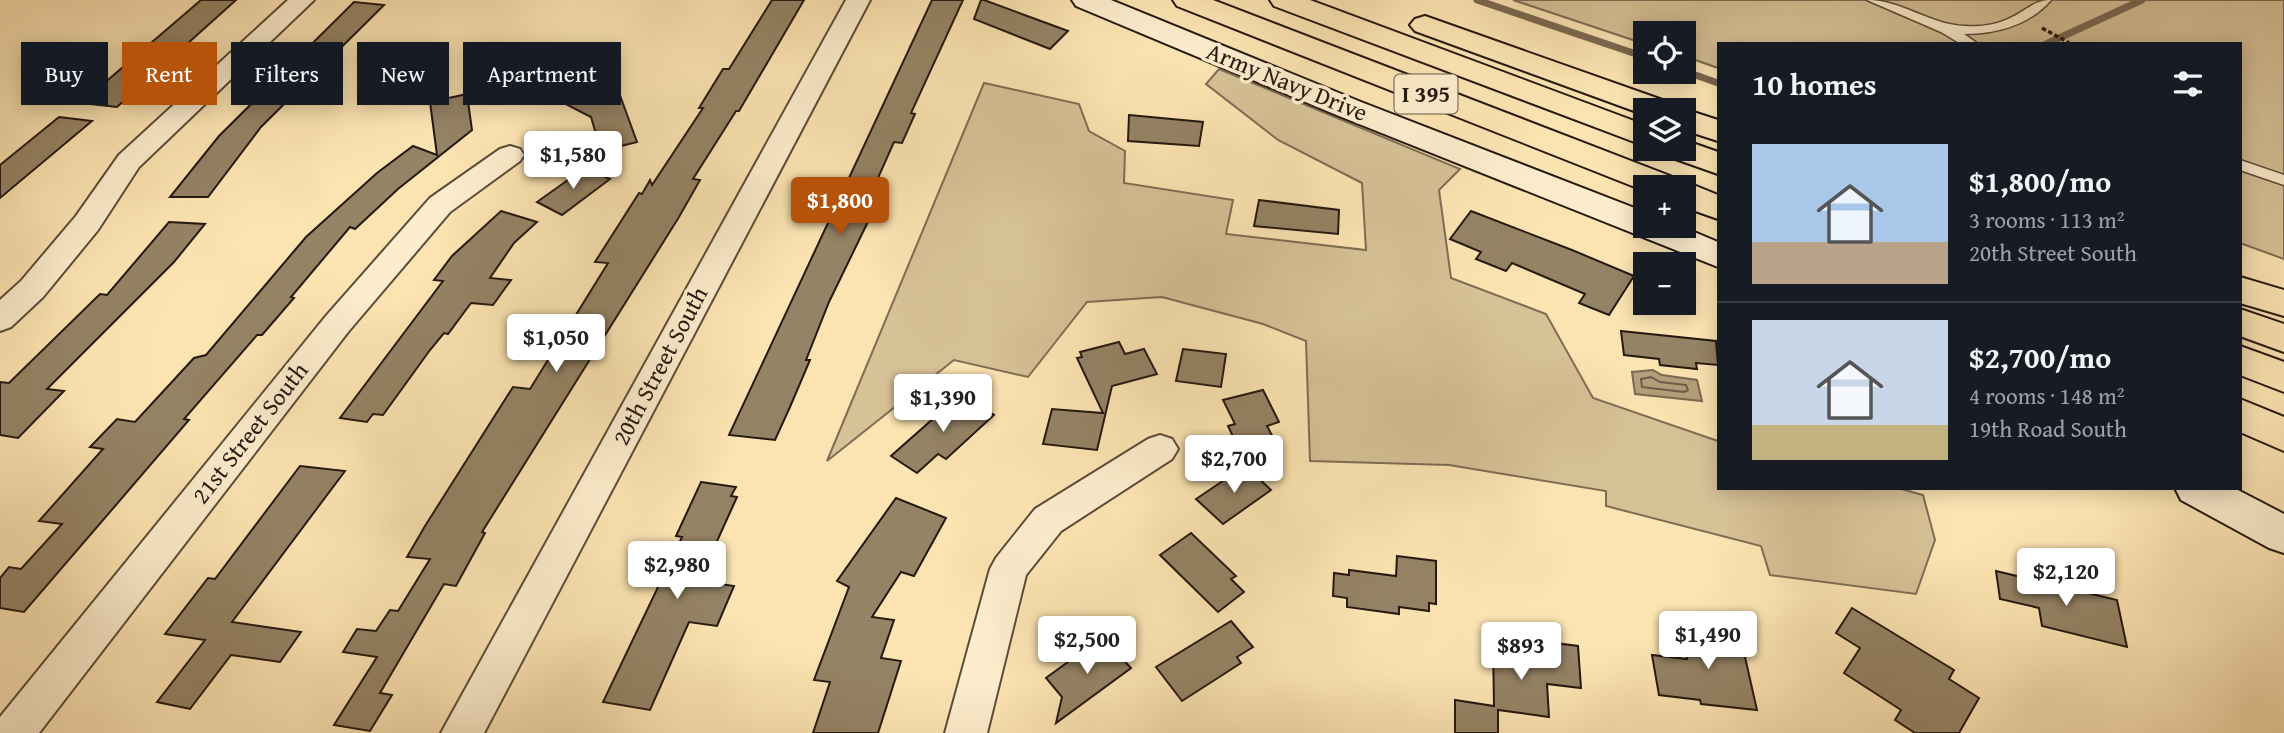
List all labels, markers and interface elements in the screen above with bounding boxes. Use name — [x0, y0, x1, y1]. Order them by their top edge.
map controls — [1633, 21, 1696, 315]
button: locate — [1633, 21, 1696, 84]
street label: Army Navy Drive — [1201, 33, 1373, 130]
chip: Buy — [21, 42, 108, 105]
chip: Rent — [122, 42, 217, 105]
chip: Filters — [231, 42, 343, 105]
chip: New — [357, 42, 449, 105]
chip: Apartment — [463, 42, 621, 105]
text: 10 homes — [1752, 62, 1877, 106]
icon: filters — [2169, 65, 2207, 103]
road number: I 395 — [1394, 74, 1458, 114]
button: layers — [1633, 98, 1696, 161]
pin: $1,580 — [516, 132, 630, 191]
text: $1,580 — [540, 137, 606, 170]
text: $1,800/mo — [1969, 159, 2111, 203]
icon: home — [1808, 172, 1892, 256]
button: + — [1633, 175, 1696, 238]
pin: $1,800 — [783, 177, 897, 237]
text: $1,800 — [807, 183, 873, 216]
text: 3 rooms · 113 m² — [1969, 203, 2124, 236]
text: 20th Street South — [1969, 236, 2137, 269]
button: − — [1633, 252, 1696, 315]
street label: 20th Street South — [603, 280, 716, 451]
pin: $1,050 — [499, 314, 613, 374]
text: $1,050 — [523, 320, 589, 353]
text: $2,700/mo — [1969, 335, 2111, 379]
icon: home — [1808, 348, 1892, 432]
street label: 21st Street South — [183, 354, 316, 511]
pin: $1,390 — [886, 374, 1000, 434]
text: 4 rooms · 148 m² — [1969, 379, 2124, 412]
text: $1,390 — [910, 380, 976, 413]
text: 19th Road South — [1969, 412, 2127, 445]
pin: $2,700 — [1177, 435, 1291, 495]
text: $2,700 — [1201, 441, 1267, 474]
pin: $2,980 — [620, 542, 734, 601]
text: $2,980 — [644, 547, 710, 580]
pin: $2,120 — [2009, 548, 2123, 608]
text: $2,120 — [2033, 554, 2099, 587]
pin: $1,490 — [1651, 612, 1765, 671]
pin: $2,500 — [1030, 616, 1144, 676]
text: $1,490 — [1675, 617, 1741, 650]
text: $2,500 — [1054, 622, 1120, 655]
pin: $893 — [1480, 622, 1562, 682]
text: $893 — [1497, 628, 1545, 661]

